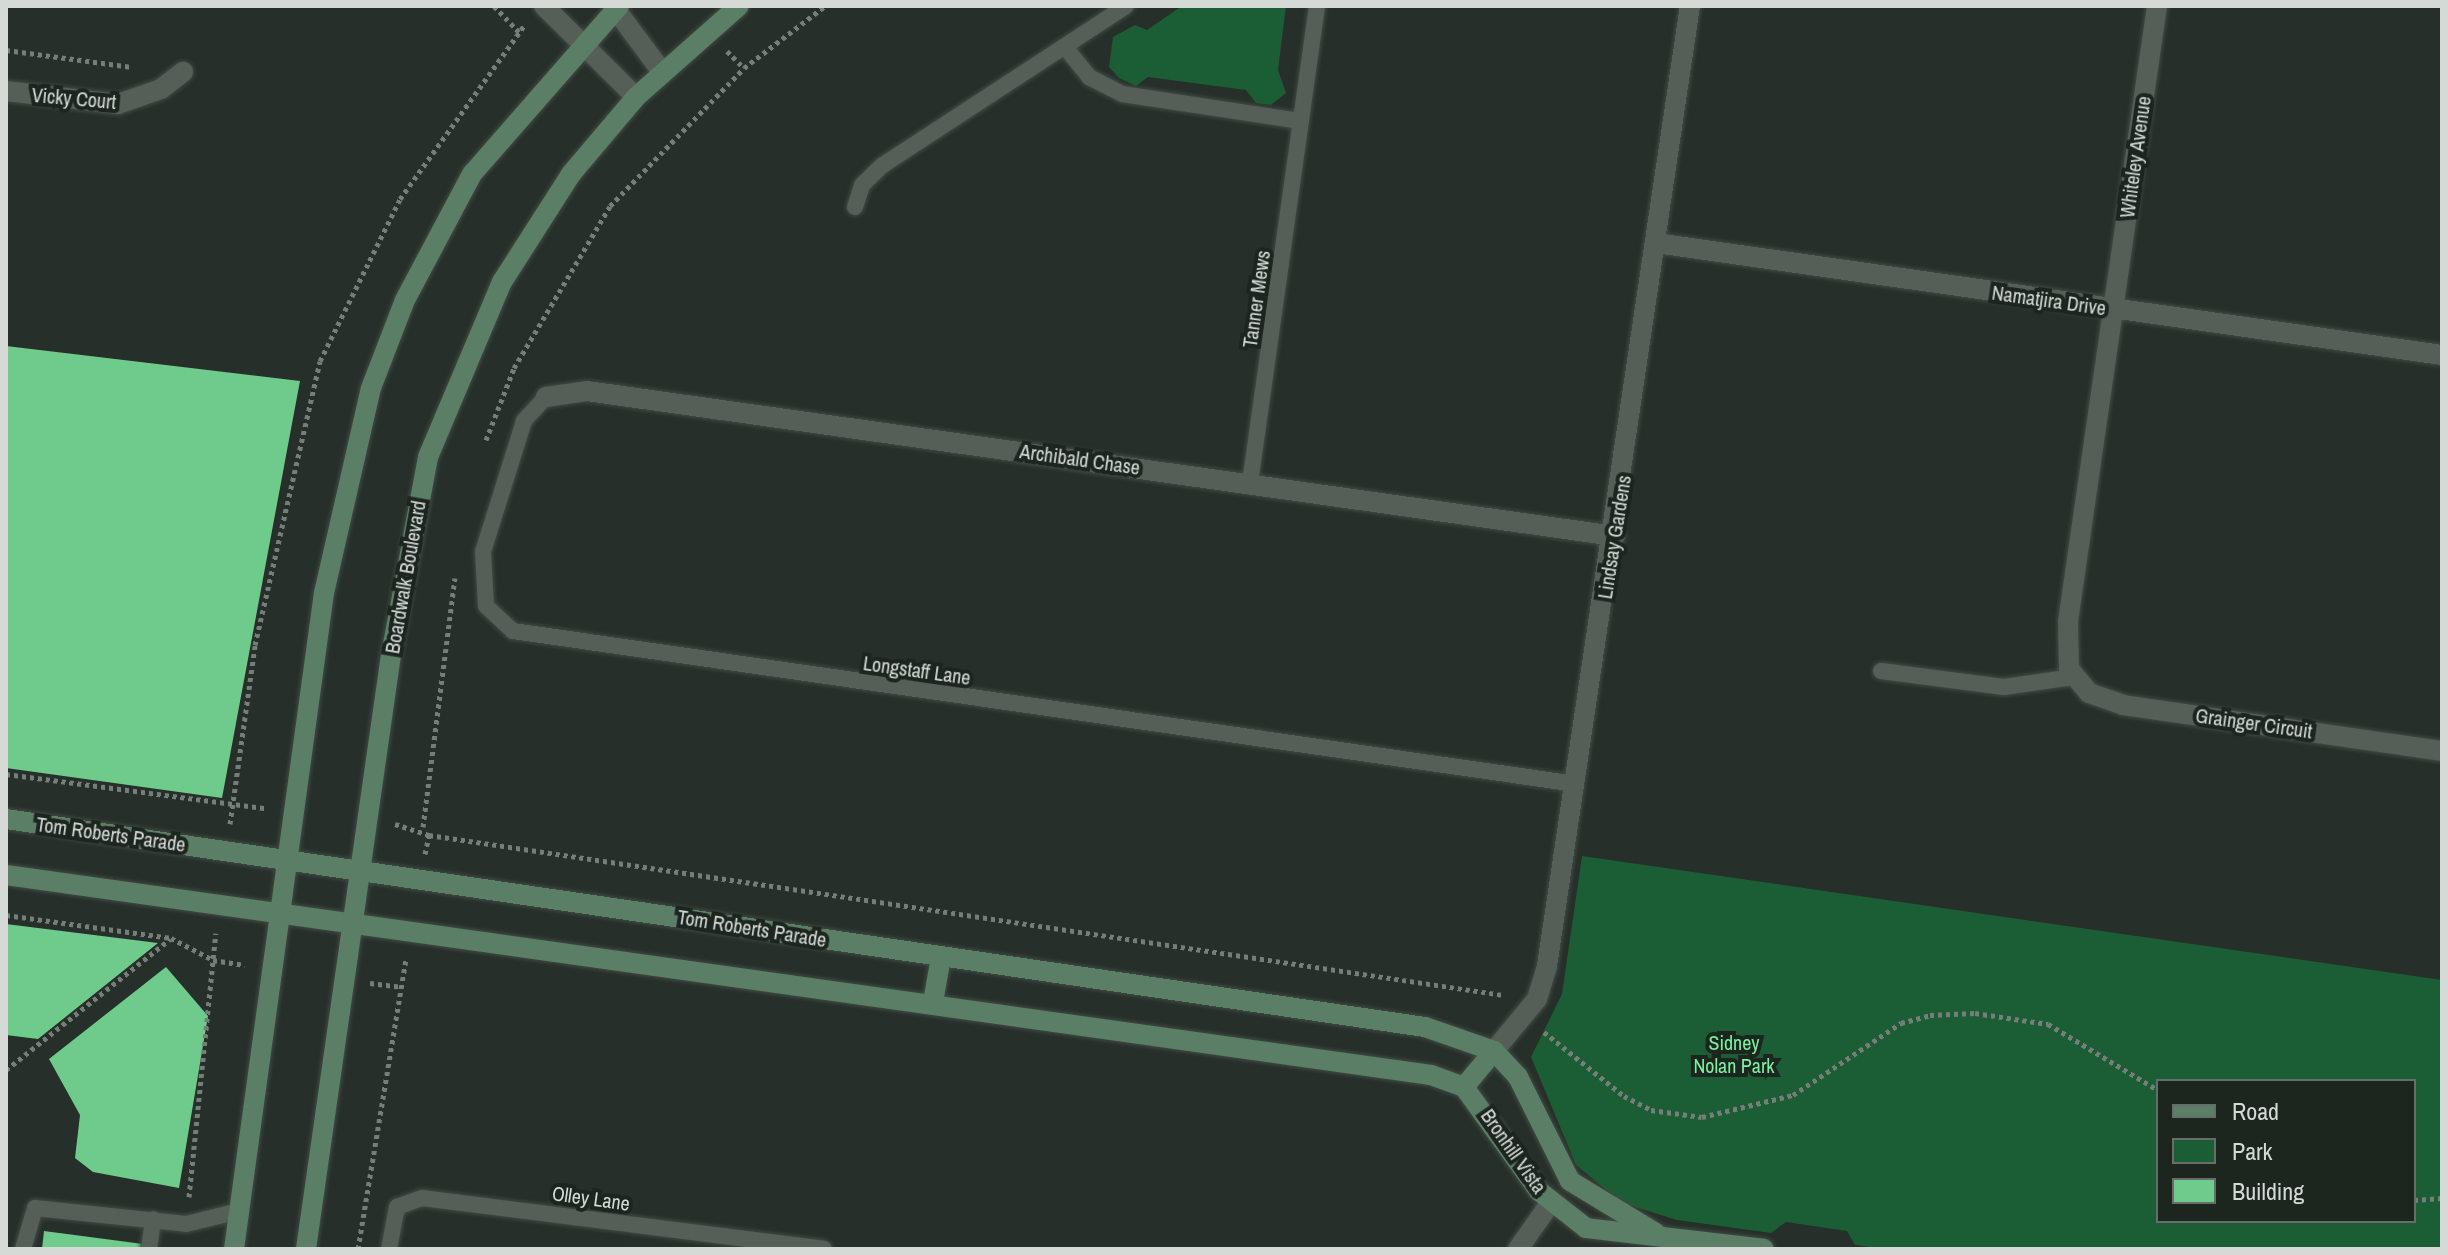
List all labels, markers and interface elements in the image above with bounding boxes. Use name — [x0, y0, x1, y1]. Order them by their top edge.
street label: Vicky Court — [31, 82, 117, 114]
street label: Whiteley Avenue — [2115, 94, 2155, 220]
street label: Tanner Mews — [1237, 249, 1275, 349]
street label: Namatjira Drive — [1990, 280, 2108, 320]
street label: Archibald Chase — [1018, 439, 1142, 479]
street label: Lindsay Gardens — [1592, 473, 1636, 601]
street label: Boardwalk Boulevard — [380, 499, 430, 655]
street label: Longstaff Lane — [862, 651, 972, 689]
street label: Grainger Circuit — [2194, 703, 2314, 743]
street label: Tom Roberts Parade — [35, 812, 187, 856]
street label: Tom Roberts Parade — [676, 904, 828, 952]
park label: Sidney Nolan Park — [1693, 1030, 1775, 1077]
legend — [2156, 1079, 2416, 1223]
text: Road — [2232, 1095, 2279, 1127]
street label: Bronhill Vista — [1476, 1104, 1552, 1198]
text: Park — [2232, 1135, 2272, 1167]
text: Building — [2232, 1175, 2304, 1207]
street label: Olley Lane — [551, 1181, 631, 1215]

